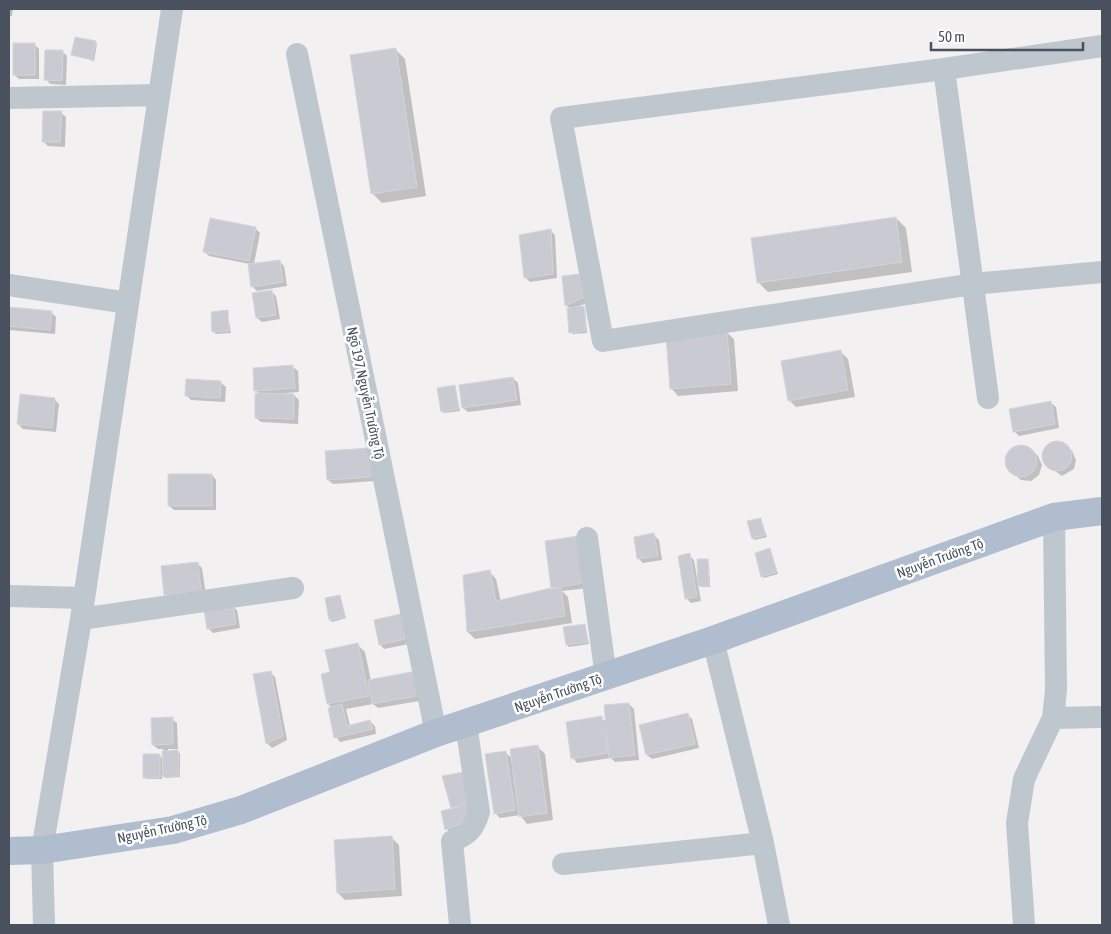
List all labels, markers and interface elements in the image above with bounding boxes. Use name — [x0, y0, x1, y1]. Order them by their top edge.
scale bar — [931, 20, 1084, 52]
text: 50 m — [938, 28, 965, 45]
street label: Ngõ 197 Nguyễn Trường Tộ — [344, 325, 388, 461]
street label: Nguyễn Trường Tộ — [894, 535, 986, 581]
street label: Nguyễn Trường Tộ — [512, 671, 604, 715]
street label: Nguyễn Trường Tộ — [116, 812, 208, 846]

